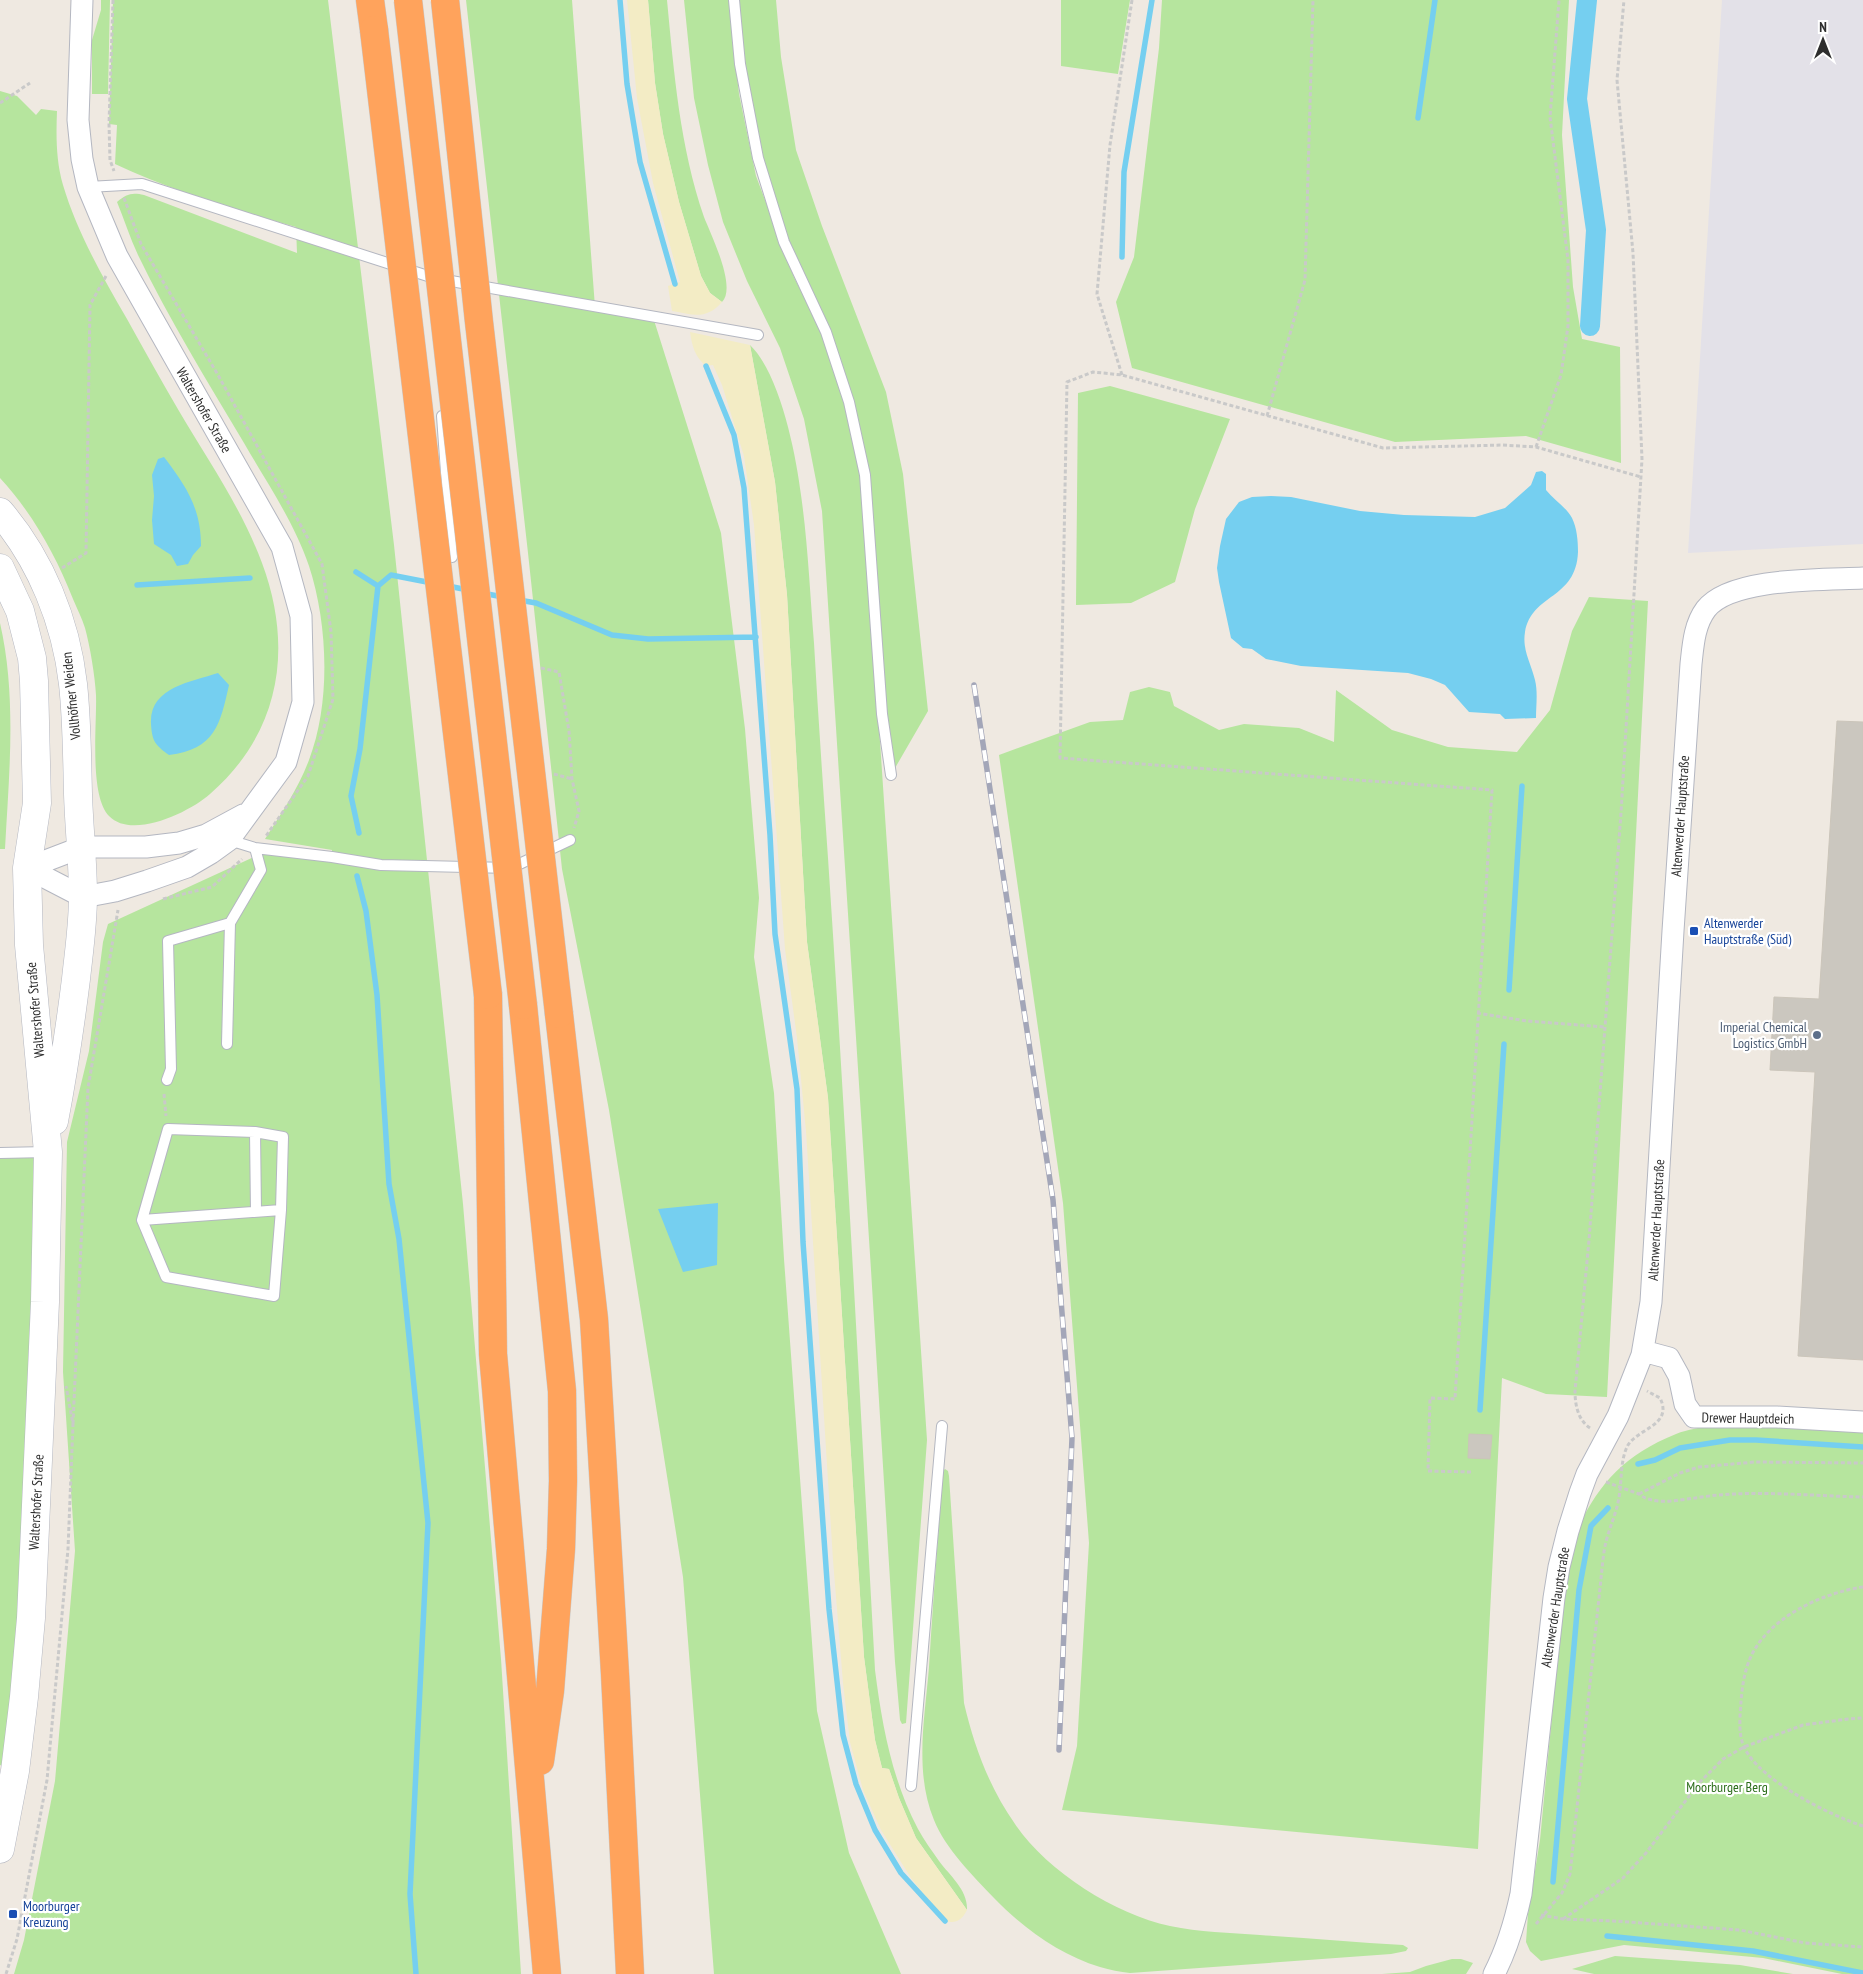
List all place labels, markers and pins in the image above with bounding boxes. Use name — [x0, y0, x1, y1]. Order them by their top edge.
place label: Altenwerder Hauptstraße (Süd) — [1704, 914, 1792, 948]
marker: Altenwerder Hauptstraße (Süd) — [1688, 925, 1700, 937]
place label: Imperial Chemical Logistics GmbH — [1720, 1018, 1808, 1052]
marker: Imperial Chemical Logistics GmbH — [1811, 1029, 1823, 1041]
place label: Moorburger Kreuzung — [23, 1897, 80, 1931]
marker: Moorburger Kreuzung — [7, 1908, 19, 1920]

